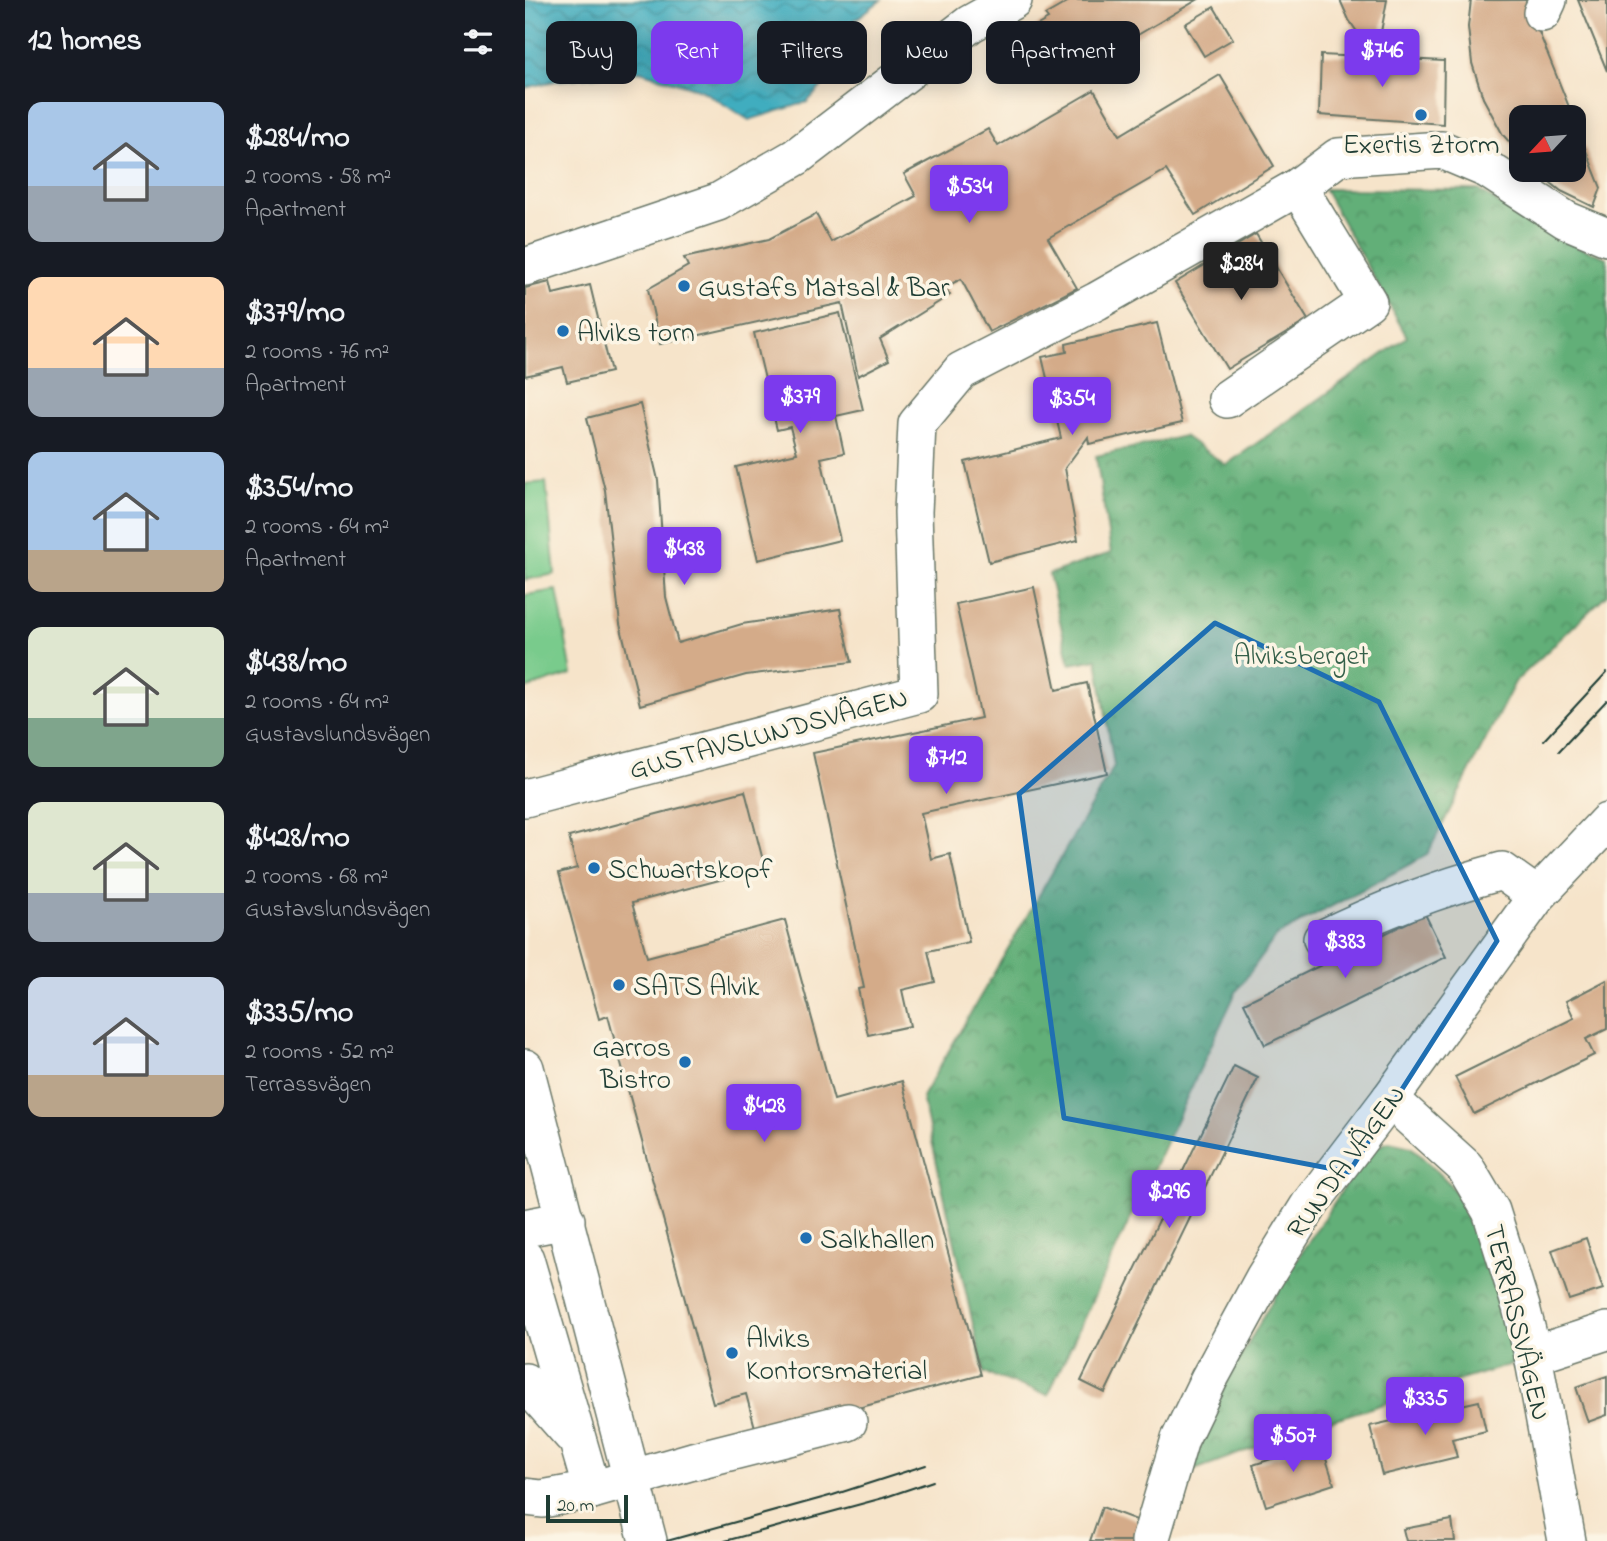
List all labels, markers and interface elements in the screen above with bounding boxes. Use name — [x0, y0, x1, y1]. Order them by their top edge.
text: 12 homes — [28, 20, 142, 64]
chip: Buy — [546, 21, 637, 84]
chip: Rent — [651, 21, 743, 84]
chip: Filters — [757, 21, 867, 84]
chip: New — [881, 21, 972, 84]
chip: Apartment — [986, 21, 1140, 84]
icon: filters — [459, 23, 497, 61]
pin: $746 — [1341, 29, 1423, 89]
text: $746 — [1361, 35, 1404, 68]
north arrow — [1509, 105, 1585, 182]
map controls — [1509, 105, 1586, 182]
marker: Exertis Ztorm — [1413, 107, 1429, 123]
text: $284/mo — [245, 117, 350, 161]
place label: Exertis Ztorm — [1343, 126, 1499, 167]
icon: home — [84, 130, 168, 214]
text: 2 rooms · 58 m² — [245, 161, 391, 194]
pin: $534 — [928, 166, 1010, 225]
text: $534 — [946, 171, 992, 204]
text: Apartment — [245, 194, 346, 227]
pin: $284 — [1200, 243, 1282, 302]
text: $284 — [1219, 248, 1263, 281]
place label: Gustafs Matsal & Bar — [698, 269, 950, 310]
marker: Gustafs Matsal & Bar — [676, 278, 692, 294]
text: $379/mo — [245, 292, 345, 336]
icon: home — [84, 305, 168, 389]
place label: Alviks torn — [577, 314, 695, 355]
marker: Alviks torn — [555, 323, 571, 339]
text: 2 rooms · 76 m² — [245, 336, 389, 369]
text: Apartment — [245, 369, 346, 402]
pin: $379 — [759, 376, 841, 435]
pin: $354 — [1031, 378, 1113, 437]
text: $379 — [780, 381, 820, 414]
text: $354 — [1049, 383, 1095, 416]
text: $354/mo — [245, 467, 353, 511]
icon: home — [84, 480, 168, 564]
text: 2 rooms · 64 m² — [245, 511, 389, 544]
pin: $438 — [643, 528, 725, 587]
text: $438 — [663, 533, 705, 566]
text: Apartment — [245, 544, 346, 577]
park label: Alviksberget — [1234, 637, 1368, 678]
text: $438/mo — [245, 642, 347, 686]
icon: home — [84, 655, 168, 739]
street label: GUSTAVSLUNDSVÄGEN — [625, 678, 913, 792]
text: 2 rooms · 64 m² — [245, 686, 389, 719]
text: Gustavslundsvägen — [245, 719, 430, 752]
pin: $712 — [905, 736, 987, 796]
text: $712 — [925, 742, 967, 775]
text: $428/mo — [245, 817, 350, 861]
icon: home — [84, 830, 168, 914]
place label: Schwartskopf — [608, 851, 773, 892]
marker: Schwartskopf — [586, 860, 602, 876]
text: 2 rooms · 68 m² — [245, 861, 388, 894]
text: Gustavslundsvägen — [245, 894, 430, 927]
pin: $383 — [1304, 920, 1386, 980]
text: $383 — [1324, 926, 1366, 959]
place label: SATS Alvik — [633, 968, 760, 1009]
marker: SATS Alvik — [611, 977, 627, 993]
text: $335/mo — [245, 992, 353, 1036]
icon: home — [84, 1005, 168, 1089]
place label: Garros Bistro — [592, 1029, 671, 1102]
text: 2 rooms · 52 m² — [245, 1036, 394, 1069]
marker: Garros Bistro — [677, 1054, 693, 1070]
text: Terrassvägen — [245, 1069, 371, 1102]
street label: RUNDA VÄGEN — [1278, 1078, 1418, 1248]
pin: $428 — [723, 1084, 805, 1144]
text: $428 — [742, 1090, 786, 1123]
pin: $296 — [1128, 1170, 1210, 1230]
text: $296 — [1148, 1176, 1190, 1209]
street label: TERRASSVÄGEN — [1471, 1220, 1560, 1425]
place label: Salkhallen — [820, 1221, 934, 1262]
marker: Salkhallen — [798, 1230, 814, 1246]
place label: Alviks Kontorsmaterial — [746, 1320, 927, 1393]
marker: Alviks Kontorsmaterial — [724, 1345, 740, 1361]
pin: $335 — [1384, 1378, 1466, 1437]
text: $335 — [1402, 1383, 1448, 1416]
pin: $507 — [1252, 1414, 1334, 1474]
text: $507 — [1270, 1420, 1316, 1453]
scale bar — [546, 1492, 628, 1524]
text: 20 m — [557, 1493, 594, 1520]

